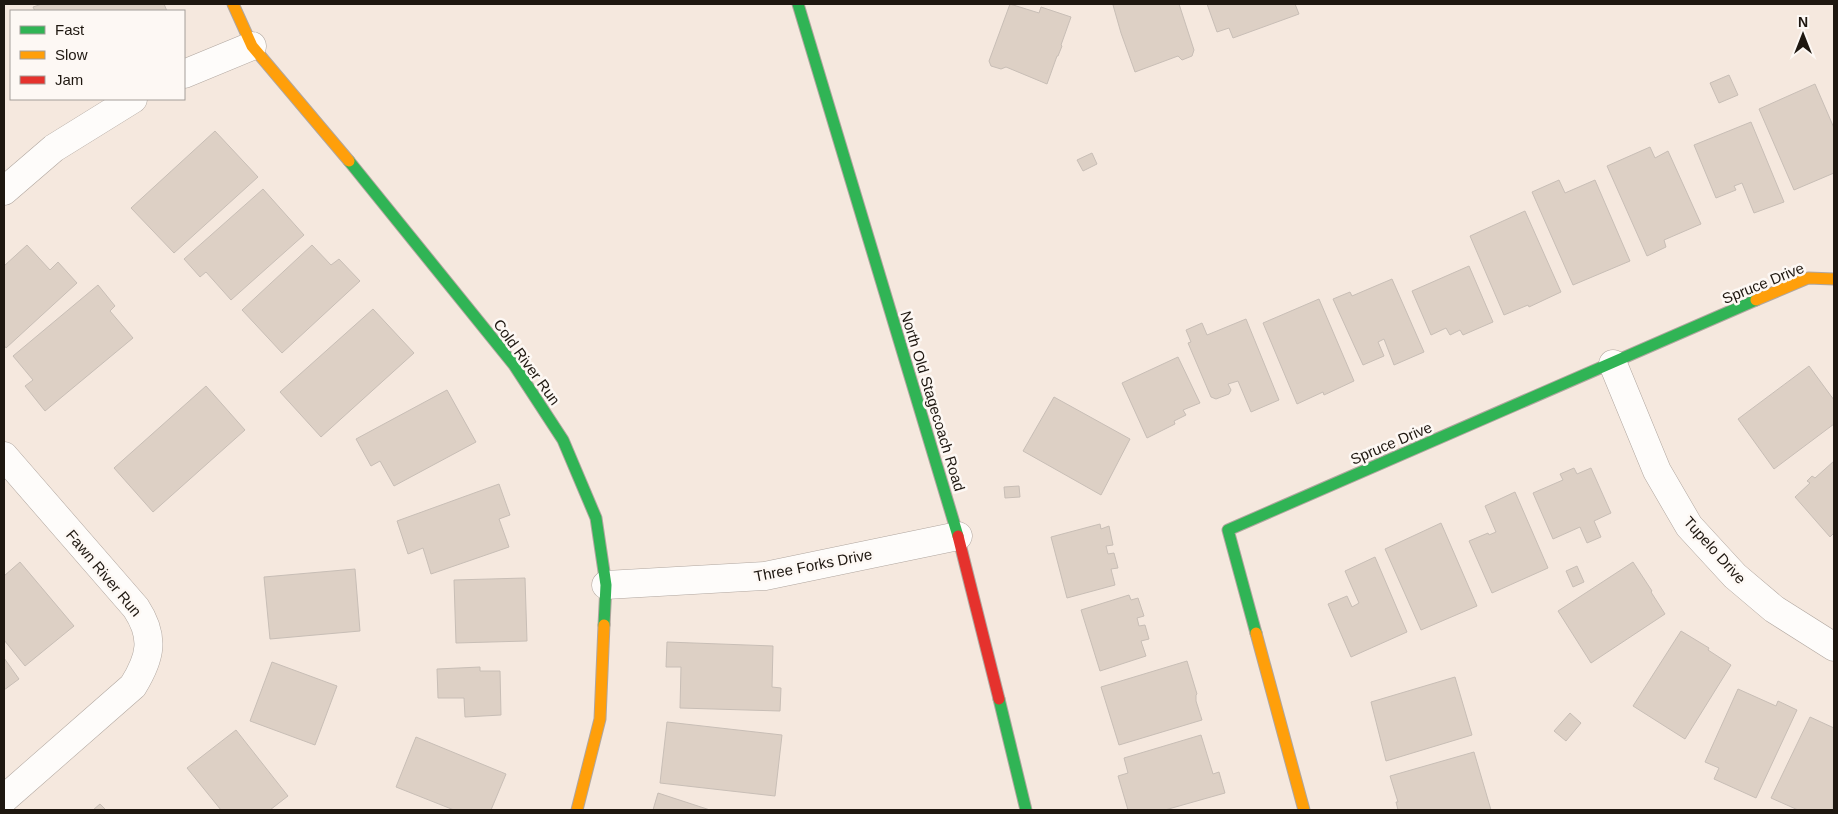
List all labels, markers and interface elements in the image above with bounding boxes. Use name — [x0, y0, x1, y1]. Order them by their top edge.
legend — [10, 10, 185, 100]
north arrow — [1778, 10, 1828, 60]
text: N — [1798, 14, 1808, 30]
text: Fast — [55, 21, 85, 38]
text: Slow — [55, 46, 88, 63]
text: Jam — [55, 71, 83, 88]
street label: Spruce Drive — [1720, 259, 1806, 307]
street label: North Old Stagecoach Road — [897, 309, 969, 493]
street label: Cold River Run — [490, 316, 564, 408]
street label: Spruce Drive — [1348, 418, 1434, 468]
street label: Tupelo Drive — [1680, 513, 1750, 587]
street label: Fawn River Run — [63, 526, 145, 620]
street label: Three Forks Drive — [752, 545, 874, 585]

